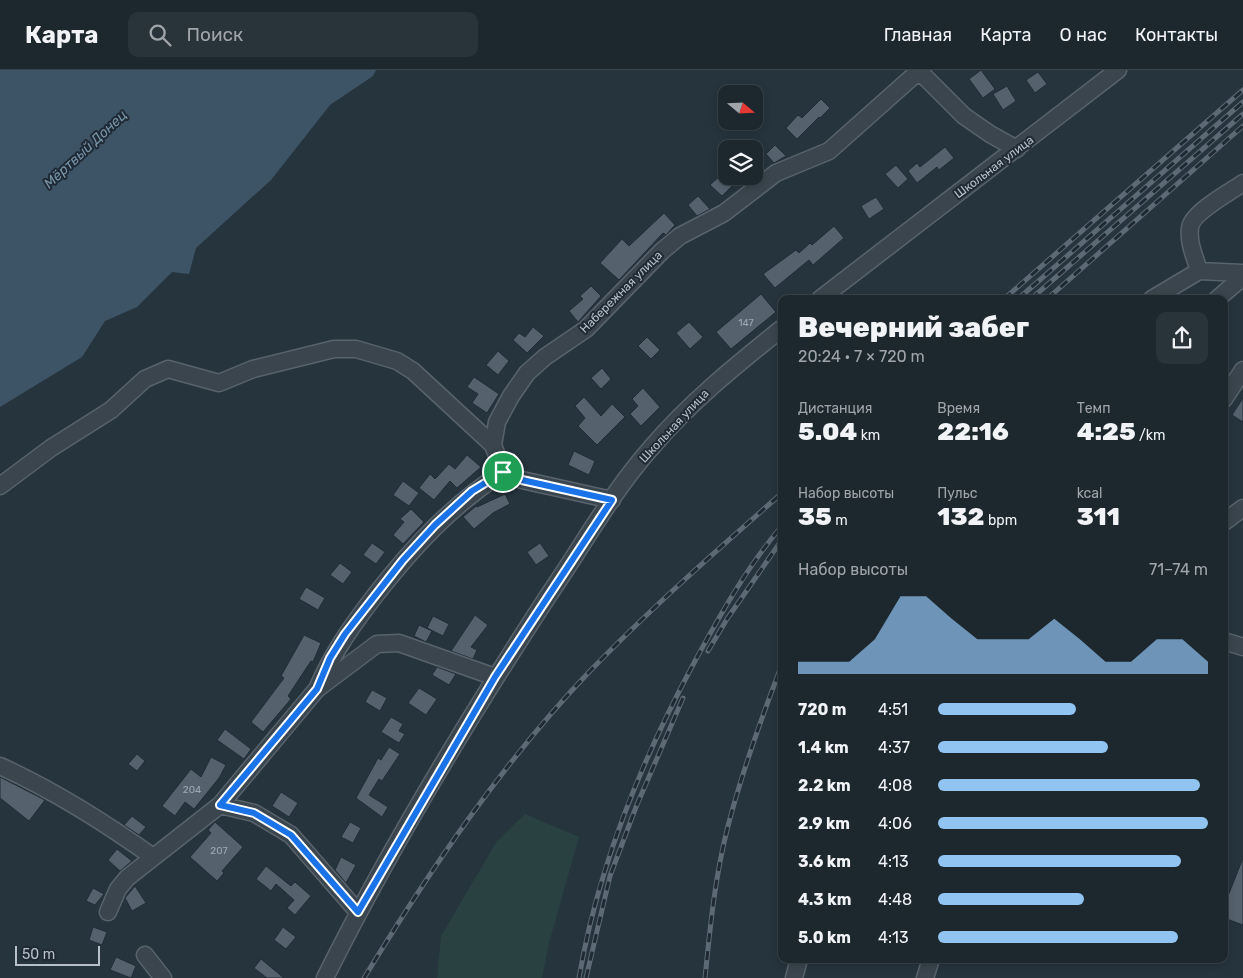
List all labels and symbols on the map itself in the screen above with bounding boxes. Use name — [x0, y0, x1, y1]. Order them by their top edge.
north arrow — [718, 85, 762, 130]
water label: Мёртвый Донец — [40, 106, 131, 192]
street label: Школьная улица — [952, 133, 1036, 201]
street label: Набережная улица — [577, 248, 665, 336]
house number: 147 — [738, 317, 754, 329]
street label: Школьная улица — [636, 386, 712, 466]
pin — [482, 451, 524, 493]
house number: 204 — [183, 784, 201, 796]
house number: 207 — [210, 845, 228, 857]
scale bar — [15, 943, 100, 966]

